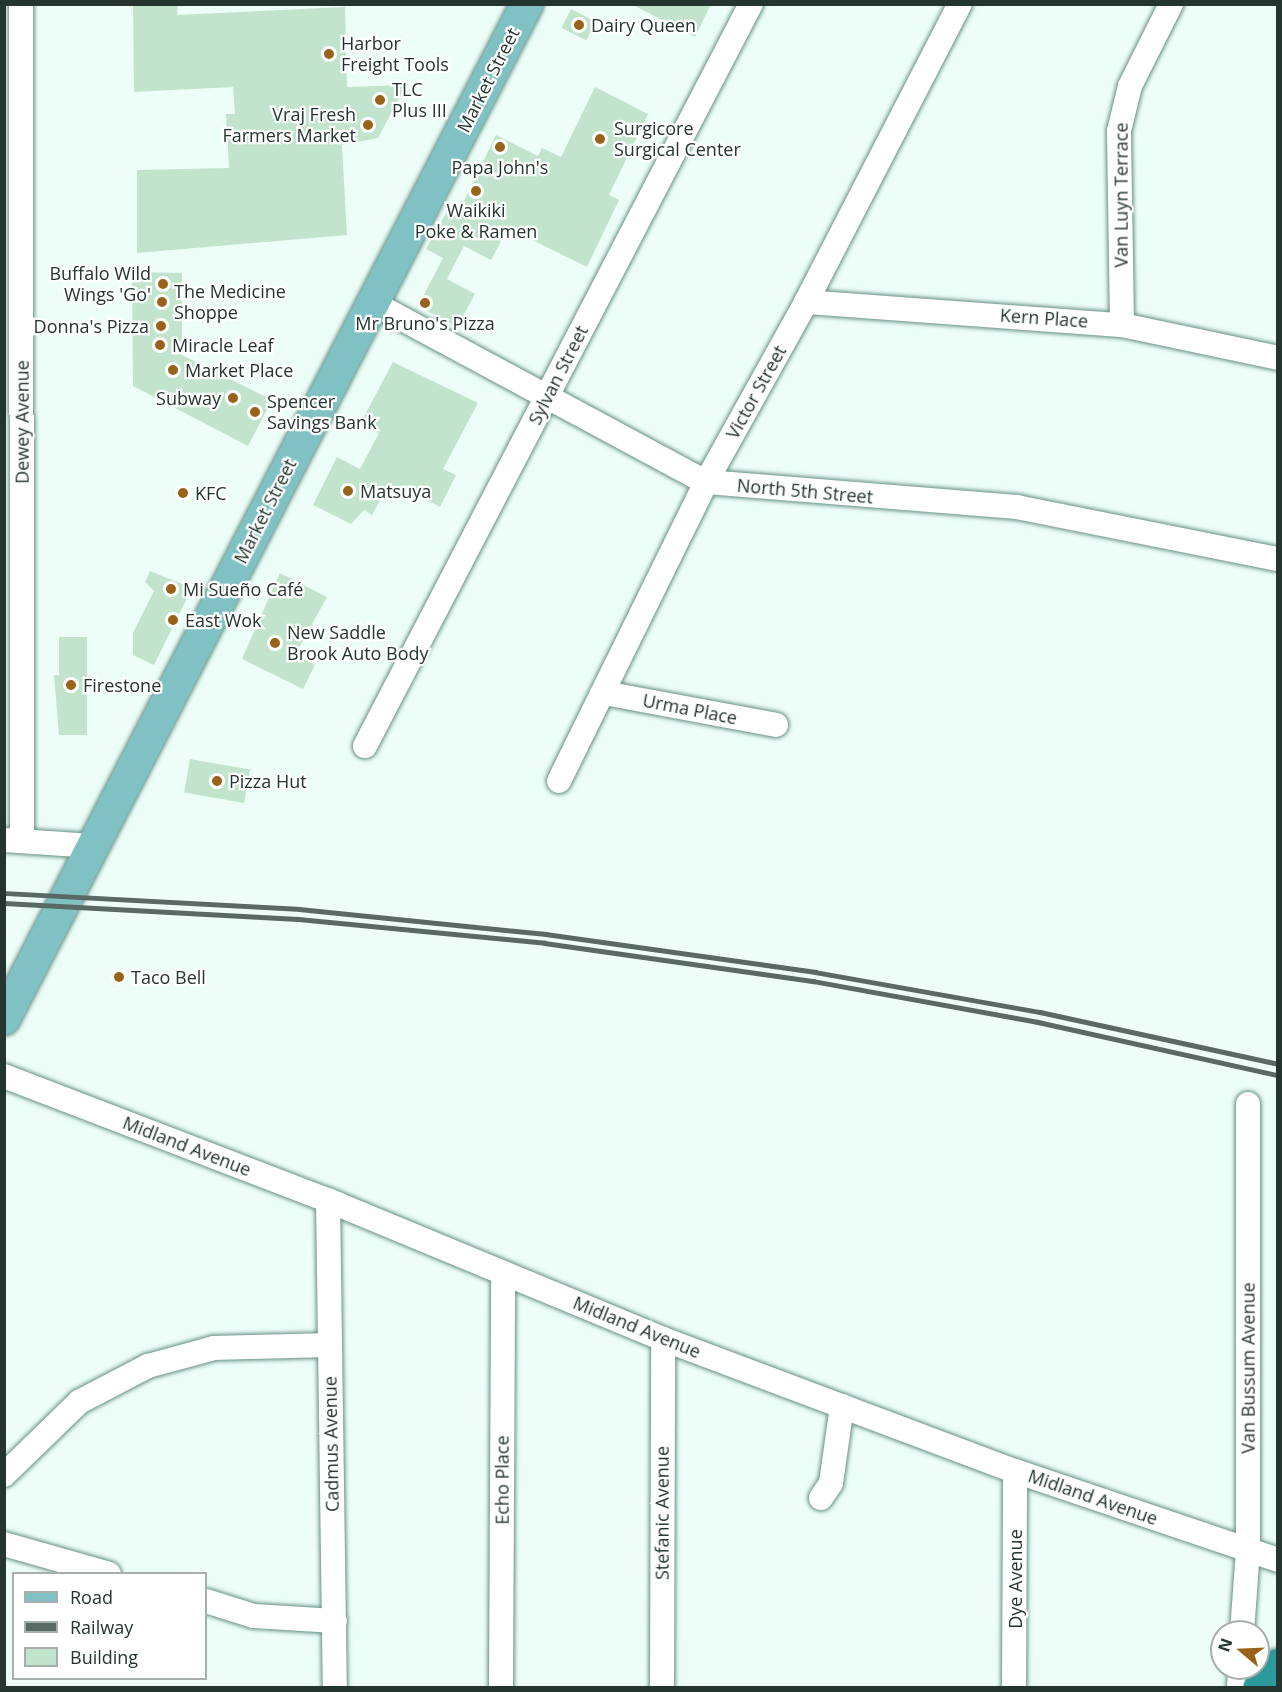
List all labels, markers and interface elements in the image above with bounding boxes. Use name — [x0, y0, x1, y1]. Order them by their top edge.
place label: Dairy Queen — [591, 14, 696, 36]
marker: Dairy Queen — [572, 18, 586, 32]
street label: Market Street — [452, 24, 524, 136]
place label: Harbor Freight Tools — [341, 33, 449, 76]
marker: Harbor Freight Tools — [322, 47, 336, 61]
place label: TLC Plus III — [392, 79, 447, 122]
marker: TLC Plus III — [373, 93, 387, 107]
place label: Vraj Fresh Farmers Market — [222, 104, 356, 146]
marker: Vraj Fresh Farmers Market — [361, 118, 375, 132]
place label: Surgicore Surgical Center — [614, 118, 741, 160]
street label: Van Luyn Terrace — [1110, 122, 1132, 268]
marker: Surgicore Surgical Center — [591, 130, 609, 148]
marker: Papa John's — [493, 140, 507, 154]
place label: Papa John's — [452, 156, 548, 178]
marker: Waikiki Poke & Ramen — [469, 184, 483, 198]
place label: Waikiki Poke & Ramen — [415, 200, 537, 242]
place label: Buffalo Wild Wings 'Go' — [49, 263, 151, 306]
marker: Buffalo Wild Wings 'Go' — [156, 277, 170, 291]
place label: The Medicine Shoppe — [174, 281, 286, 324]
marker: The Medicine Shoppe — [155, 295, 169, 309]
marker: Mr Bruno's Pizza — [418, 296, 432, 310]
street label: Kern Place — [999, 304, 1089, 332]
place label: Mr Bruno's Pizza — [355, 312, 495, 334]
place label: Donna's Pizza — [34, 315, 149, 337]
marker: Donna's Pizza — [154, 319, 168, 333]
street label: Sylvan Street — [524, 322, 592, 428]
place label: Miracle Leaf — [172, 334, 274, 356]
marker: Miracle Leaf — [153, 338, 167, 352]
street label: Victor Street — [721, 342, 791, 442]
place label: Market Place — [185, 359, 293, 381]
street label: Dewey Avenue — [11, 360, 33, 484]
marker: Market Place — [166, 363, 180, 377]
place label: Subway — [156, 387, 221, 409]
marker: Subway — [226, 391, 240, 405]
place label: Spencer Savings Bank — [267, 391, 377, 434]
marker: Spencer Savings Bank — [248, 405, 262, 419]
street label: Market Street — [229, 455, 301, 567]
street label: North 5th Street — [736, 474, 874, 508]
place label: Matsuya — [360, 480, 431, 502]
place label: KFC — [195, 482, 227, 504]
marker: Matsuya — [341, 484, 355, 498]
marker: KFC — [176, 486, 190, 500]
place label: Mi Sueño Café — [183, 578, 303, 600]
marker: Mi Sueño Café — [164, 582, 178, 596]
place label: East Wok — [185, 609, 262, 631]
marker: East Wok — [166, 613, 180, 627]
place label: New Saddle Brook Auto Body — [287, 622, 429, 664]
marker: New Saddle Brook Auto Body — [268, 636, 282, 650]
place label: Firestone — [83, 674, 161, 696]
marker: Firestone — [64, 678, 78, 692]
street label: Urma Place — [641, 689, 739, 729]
place label: Pizza Hut — [229, 770, 307, 792]
marker: Pizza Hut — [210, 774, 224, 788]
place label: Taco Bell — [131, 966, 206, 988]
marker: Taco Bell — [112, 970, 126, 984]
street label: Midland Avenue — [120, 1112, 254, 1180]
street label: Van Bussum Avenue — [1237, 1282, 1259, 1454]
street label: Midland Avenue — [570, 1292, 704, 1362]
street label: Cadmus Avenue — [319, 1376, 343, 1512]
street label: Echo Place — [491, 1435, 513, 1525]
street label: Stefanic Avenue — [651, 1446, 673, 1580]
street label: Midland Avenue — [1025, 1465, 1161, 1529]
street label: Dye Avenue — [1004, 1529, 1026, 1629]
legend — [12, 1572, 207, 1680]
text: Road — [70, 1585, 113, 1609]
text: Railway — [70, 1615, 133, 1639]
north arrow — [1210, 1620, 1270, 1680]
text: N — [1212, 1635, 1237, 1655]
text: Building — [70, 1645, 138, 1669]

